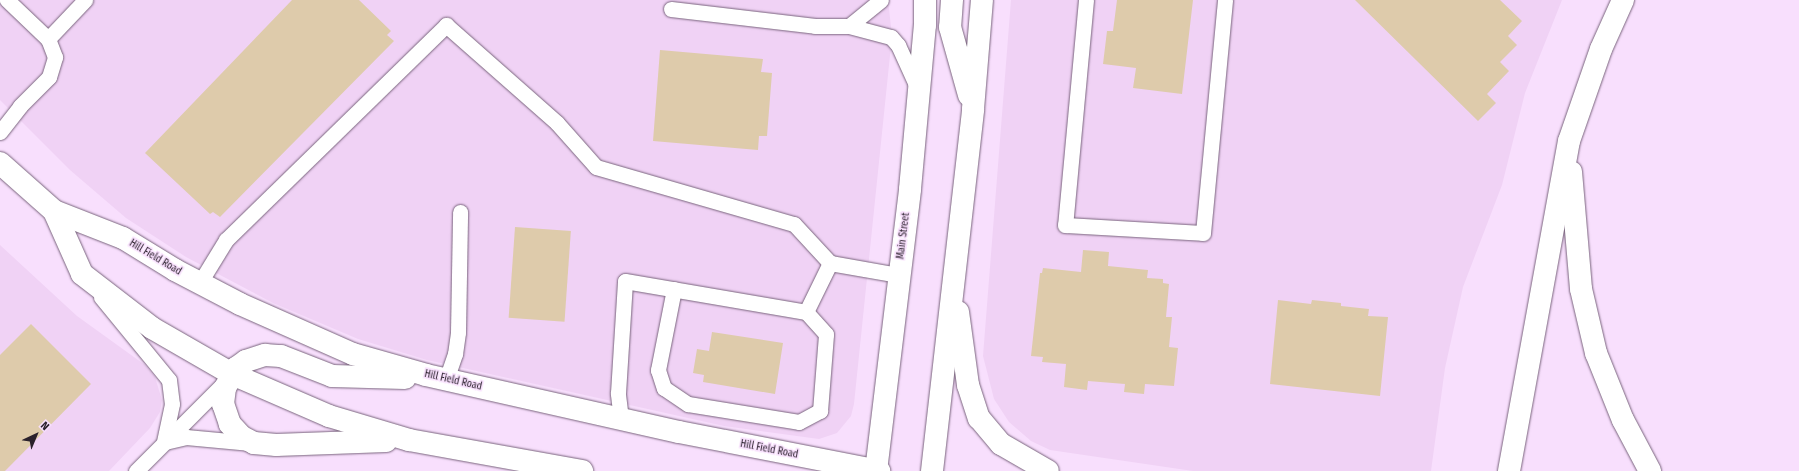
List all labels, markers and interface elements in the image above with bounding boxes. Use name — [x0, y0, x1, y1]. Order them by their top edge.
street label: Main Street — [895, 212, 913, 260]
street label: Hill Field Road — [127, 238, 183, 278]
street label: Hill Field Road — [423, 369, 483, 393]
north arrow — [16, 415, 56, 455]
text: N — [38, 419, 52, 433]
street label: Hill Field Road — [739, 439, 799, 461]

